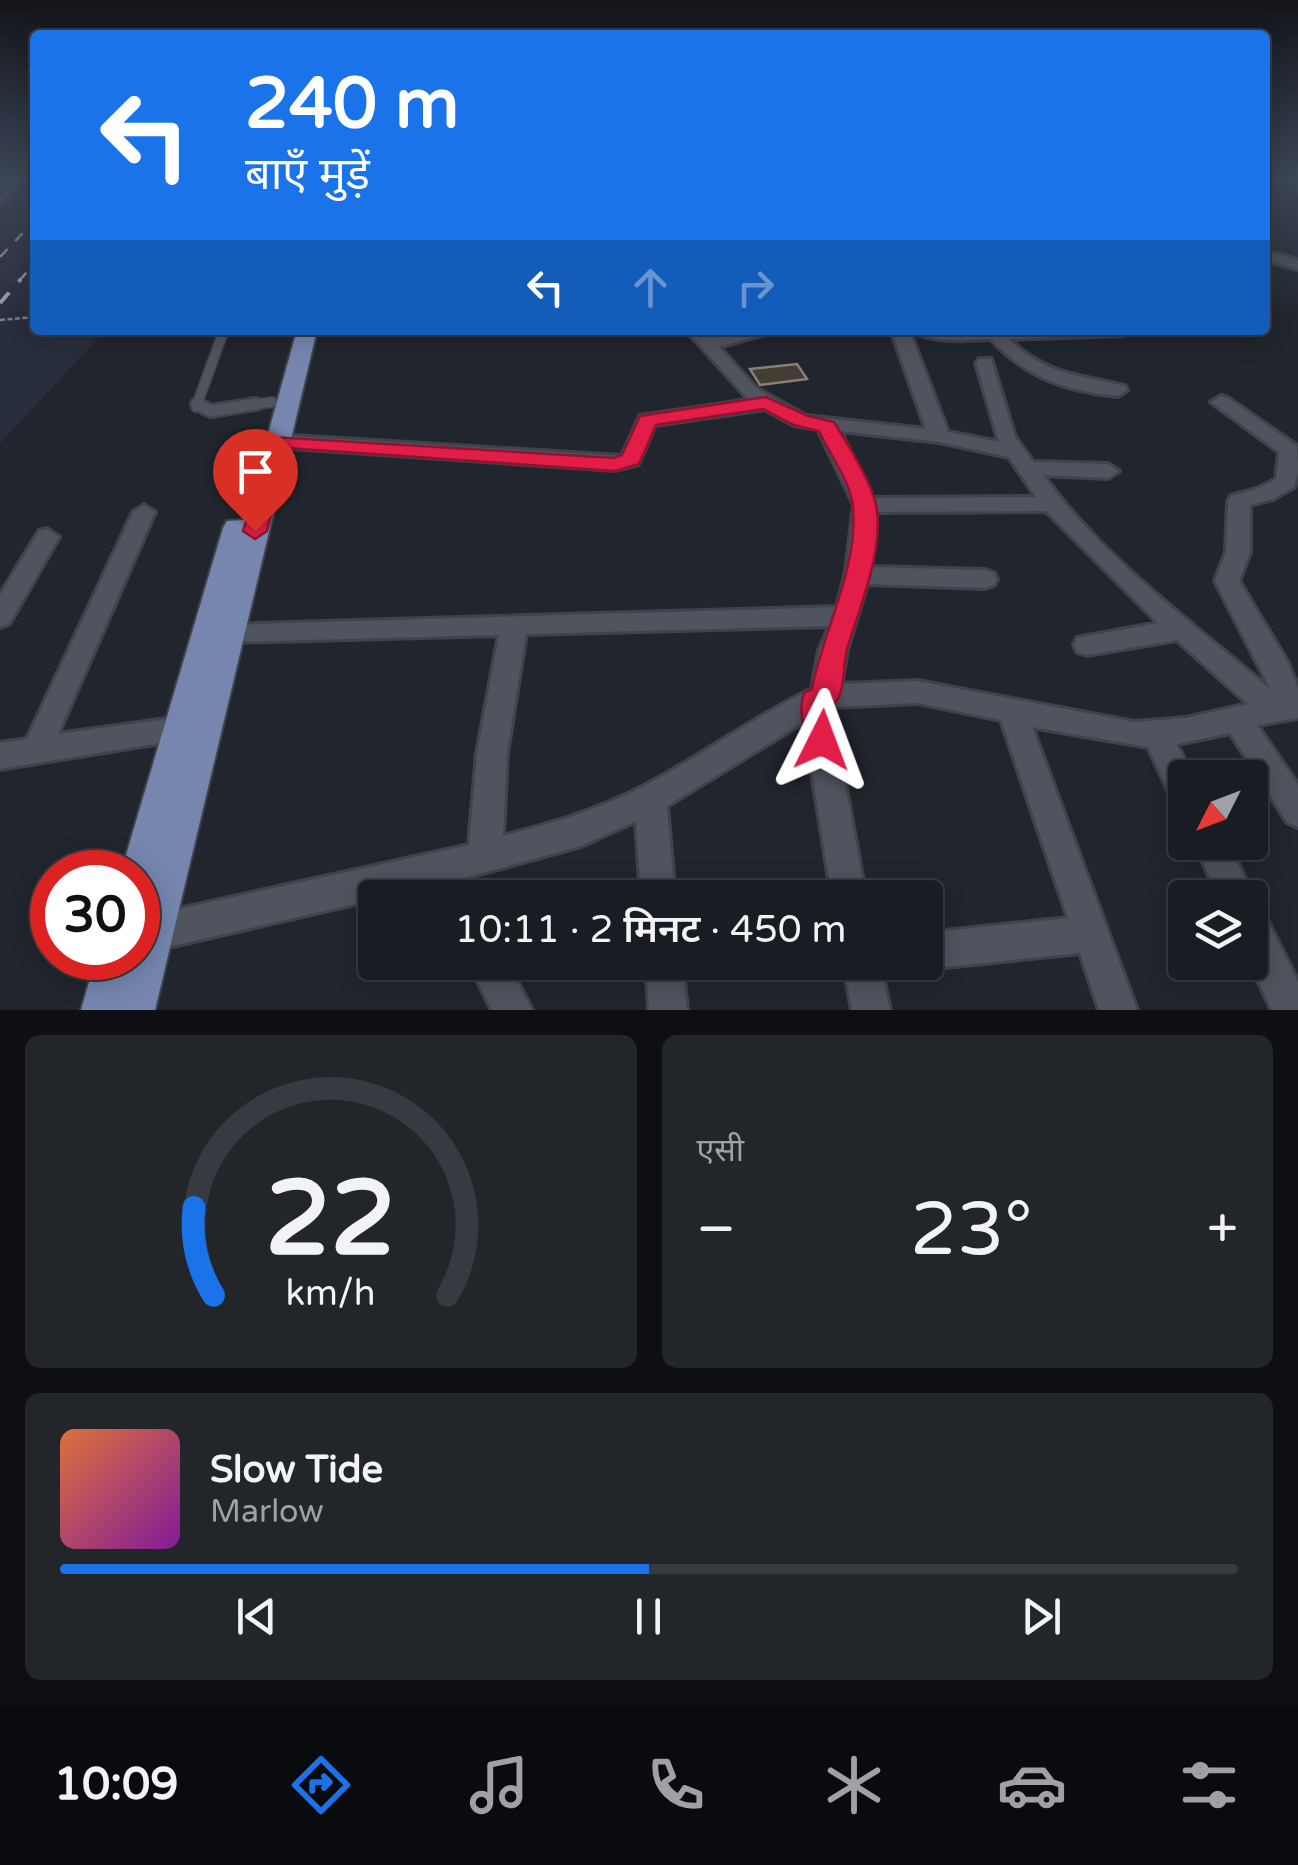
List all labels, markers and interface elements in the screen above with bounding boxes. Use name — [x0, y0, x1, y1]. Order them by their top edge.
text: 240 m — [245, 63, 459, 147]
icon: left — [80, 70, 210, 200]
text: बाएँ मुड़ें — [245, 148, 370, 202]
icon: left — [518, 260, 573, 315]
icon: ahead — [623, 260, 678, 315]
icon: right — [728, 260, 783, 315]
pin — [213, 429, 298, 532]
icon: arrive — [228, 444, 283, 499]
position arrow — [770, 688, 874, 792]
north arrow — [1168, 760, 1268, 860]
map controls — [1168, 760, 1268, 980]
speed limit sign: 30 — [30, 850, 160, 980]
button: layers — [1168, 880, 1268, 980]
text: 10:11 · 2 मिनट · 450 m — [455, 907, 846, 953]
text: एसी — [697, 1132, 744, 1170]
text: 22 — [265, 1158, 396, 1283]
text: 23° — [910, 1185, 1033, 1275]
text: − — [697, 1197, 736, 1263]
text: + — [1207, 1197, 1238, 1263]
text: km/h — [286, 1272, 376, 1315]
text: Slow Tide — [210, 1447, 383, 1493]
text: Marlow — [210, 1493, 324, 1531]
icon: previous — [229, 1589, 284, 1644]
icon: pause — [621, 1589, 676, 1644]
icon: next — [1014, 1589, 1069, 1644]
icon: directions — [286, 1750, 356, 1820]
icon: music — [464, 1750, 534, 1820]
icon: phone — [641, 1750, 711, 1820]
icon: climate — [819, 1750, 889, 1820]
icon: car — [997, 1750, 1067, 1820]
icon: filters — [1174, 1750, 1244, 1820]
text: 10:09 — [54, 1758, 179, 1812]

